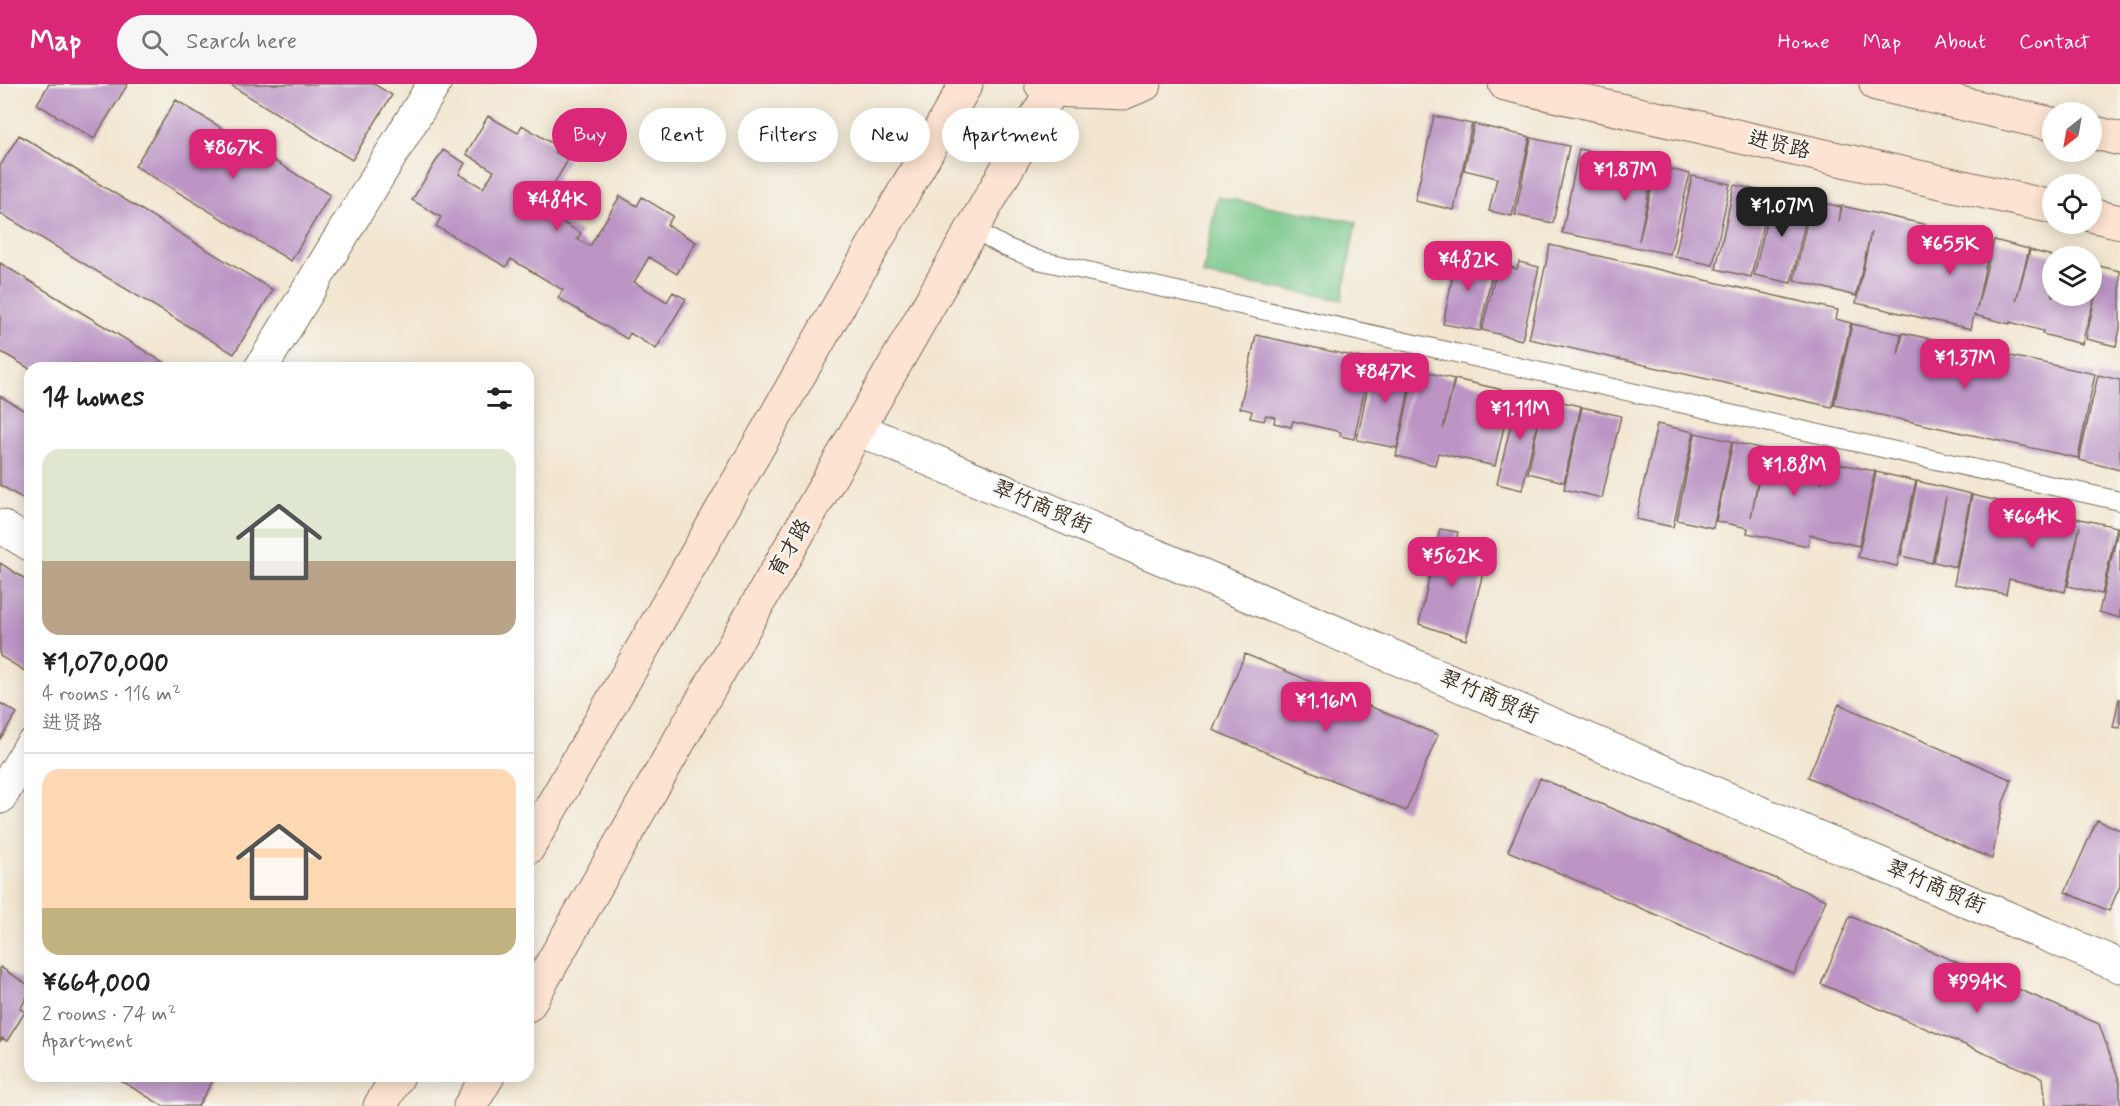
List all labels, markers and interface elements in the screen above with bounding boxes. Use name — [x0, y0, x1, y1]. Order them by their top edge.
search box — [117, 15, 537, 69]
text: Map — [30, 24, 81, 61]
icon: search — [138, 26, 171, 59]
text: Search here — [186, 28, 297, 56]
text: Home — [1778, 28, 1830, 56]
text: Map — [1863, 28, 1901, 56]
text: About — [1934, 28, 1986, 56]
text: Contact — [2019, 28, 2090, 56]
north arrow — [2042, 102, 2102, 162]
map controls — [2042, 102, 2102, 306]
chip: Buy — [552, 108, 627, 162]
chip: Rent — [639, 108, 726, 162]
chip: Filters — [738, 108, 838, 162]
chip: New — [850, 108, 930, 162]
chip: Apartment — [942, 108, 1079, 162]
street label: 进贤路 — [1745, 124, 1813, 166]
pin: ¥867K — [191, 129, 275, 180]
text: ¥867K — [203, 135, 263, 162]
pin: ¥1.87M — [1576, 151, 1674, 202]
text: ¥1.87M — [1593, 157, 1657, 184]
button: locate — [2042, 174, 2102, 234]
pin: ¥484K — [515, 181, 599, 232]
text: ¥484K — [527, 187, 587, 214]
pin: ¥1.07M — [1733, 187, 1831, 238]
text: ¥1.07M — [1750, 193, 1814, 220]
pin: ¥655K — [1908, 225, 1992, 276]
text: ¥655K — [1921, 231, 1979, 258]
pin: ¥482K — [1426, 241, 1510, 292]
button: layers — [2042, 246, 2102, 306]
text: ¥482K — [1438, 247, 1498, 274]
pin: ¥1.37M — [1916, 339, 2014, 390]
text: ¥1.37M — [1934, 345, 1996, 372]
pin: ¥847K — [1343, 353, 1427, 404]
text: ¥847K — [1355, 359, 1415, 386]
text: 14 homes — [42, 381, 144, 415]
icon: filters — [483, 382, 516, 415]
pin: ¥1.11M — [1471, 390, 1569, 441]
text: ¥1.11M — [1490, 396, 1550, 423]
pin: ¥1.88M — [1745, 446, 1843, 497]
text: ¥1.88M — [1762, 452, 1826, 479]
street label: 翠竹商贸街 — [988, 474, 1096, 540]
icon: home — [225, 488, 333, 596]
pin: ¥664K — [1990, 498, 2074, 549]
text: ¥664K — [2003, 504, 2061, 531]
street label: 育才路 — [762, 514, 818, 582]
pin: ¥562K — [1410, 537, 1494, 588]
text: ¥562K — [1422, 543, 1482, 570]
text: ¥1,070,000 — [42, 647, 169, 681]
street label: 翠竹商贸街 — [1435, 664, 1543, 730]
text: 4 rooms · 116 m² — [42, 681, 181, 708]
pin: ¥1.16M — [1277, 682, 1375, 733]
text: ¥1.16M — [1295, 688, 1357, 715]
text: 进贤路 — [42, 710, 102, 737]
icon: home — [225, 808, 333, 916]
street label: 翠竹商贸街 — [1882, 854, 1990, 920]
pin: ¥994K — [1935, 963, 2019, 1014]
text: ¥664,000 — [42, 967, 151, 1001]
text: ¥994K — [1947, 969, 2007, 996]
text: 2 rooms · 74 m² — [42, 1001, 176, 1028]
text: Apartment — [42, 1028, 133, 1055]

